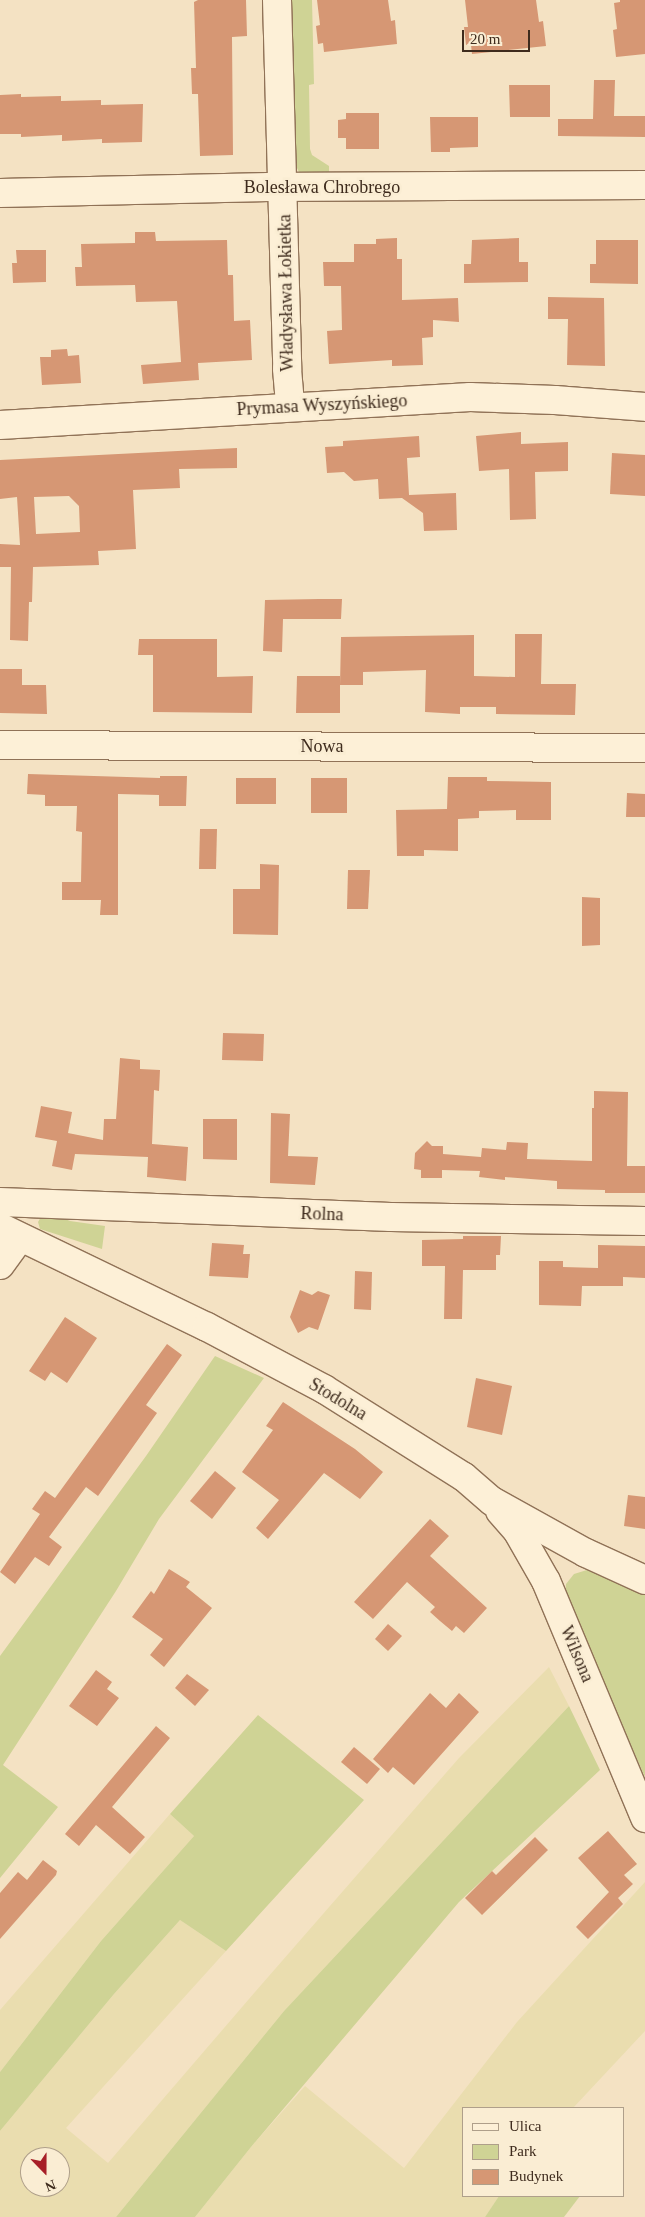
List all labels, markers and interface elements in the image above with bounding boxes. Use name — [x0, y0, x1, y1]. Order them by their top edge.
scale bar — [465, 20, 532, 52]
text: 20 m — [470, 31, 500, 47]
street label: Bolesława Chrobrego — [244, 176, 400, 198]
street label: Władysława Łokietka — [274, 214, 298, 372]
street label: Prymasa Wyszyńskiego — [236, 390, 408, 420]
street label: Nowa — [301, 735, 343, 757]
street label: Rolna — [300, 1202, 344, 1226]
street label: Stodolna — [305, 1373, 371, 1425]
street label: Wilsona — [555, 1623, 599, 1685]
legend — [462, 2107, 625, 2197]
text: Ulica — [509, 2118, 541, 2134]
text: Park — [509, 2143, 537, 2159]
north arrow — [20, 2147, 70, 2197]
text: Budynek — [509, 2168, 563, 2184]
text: N — [43, 2177, 58, 2194]

